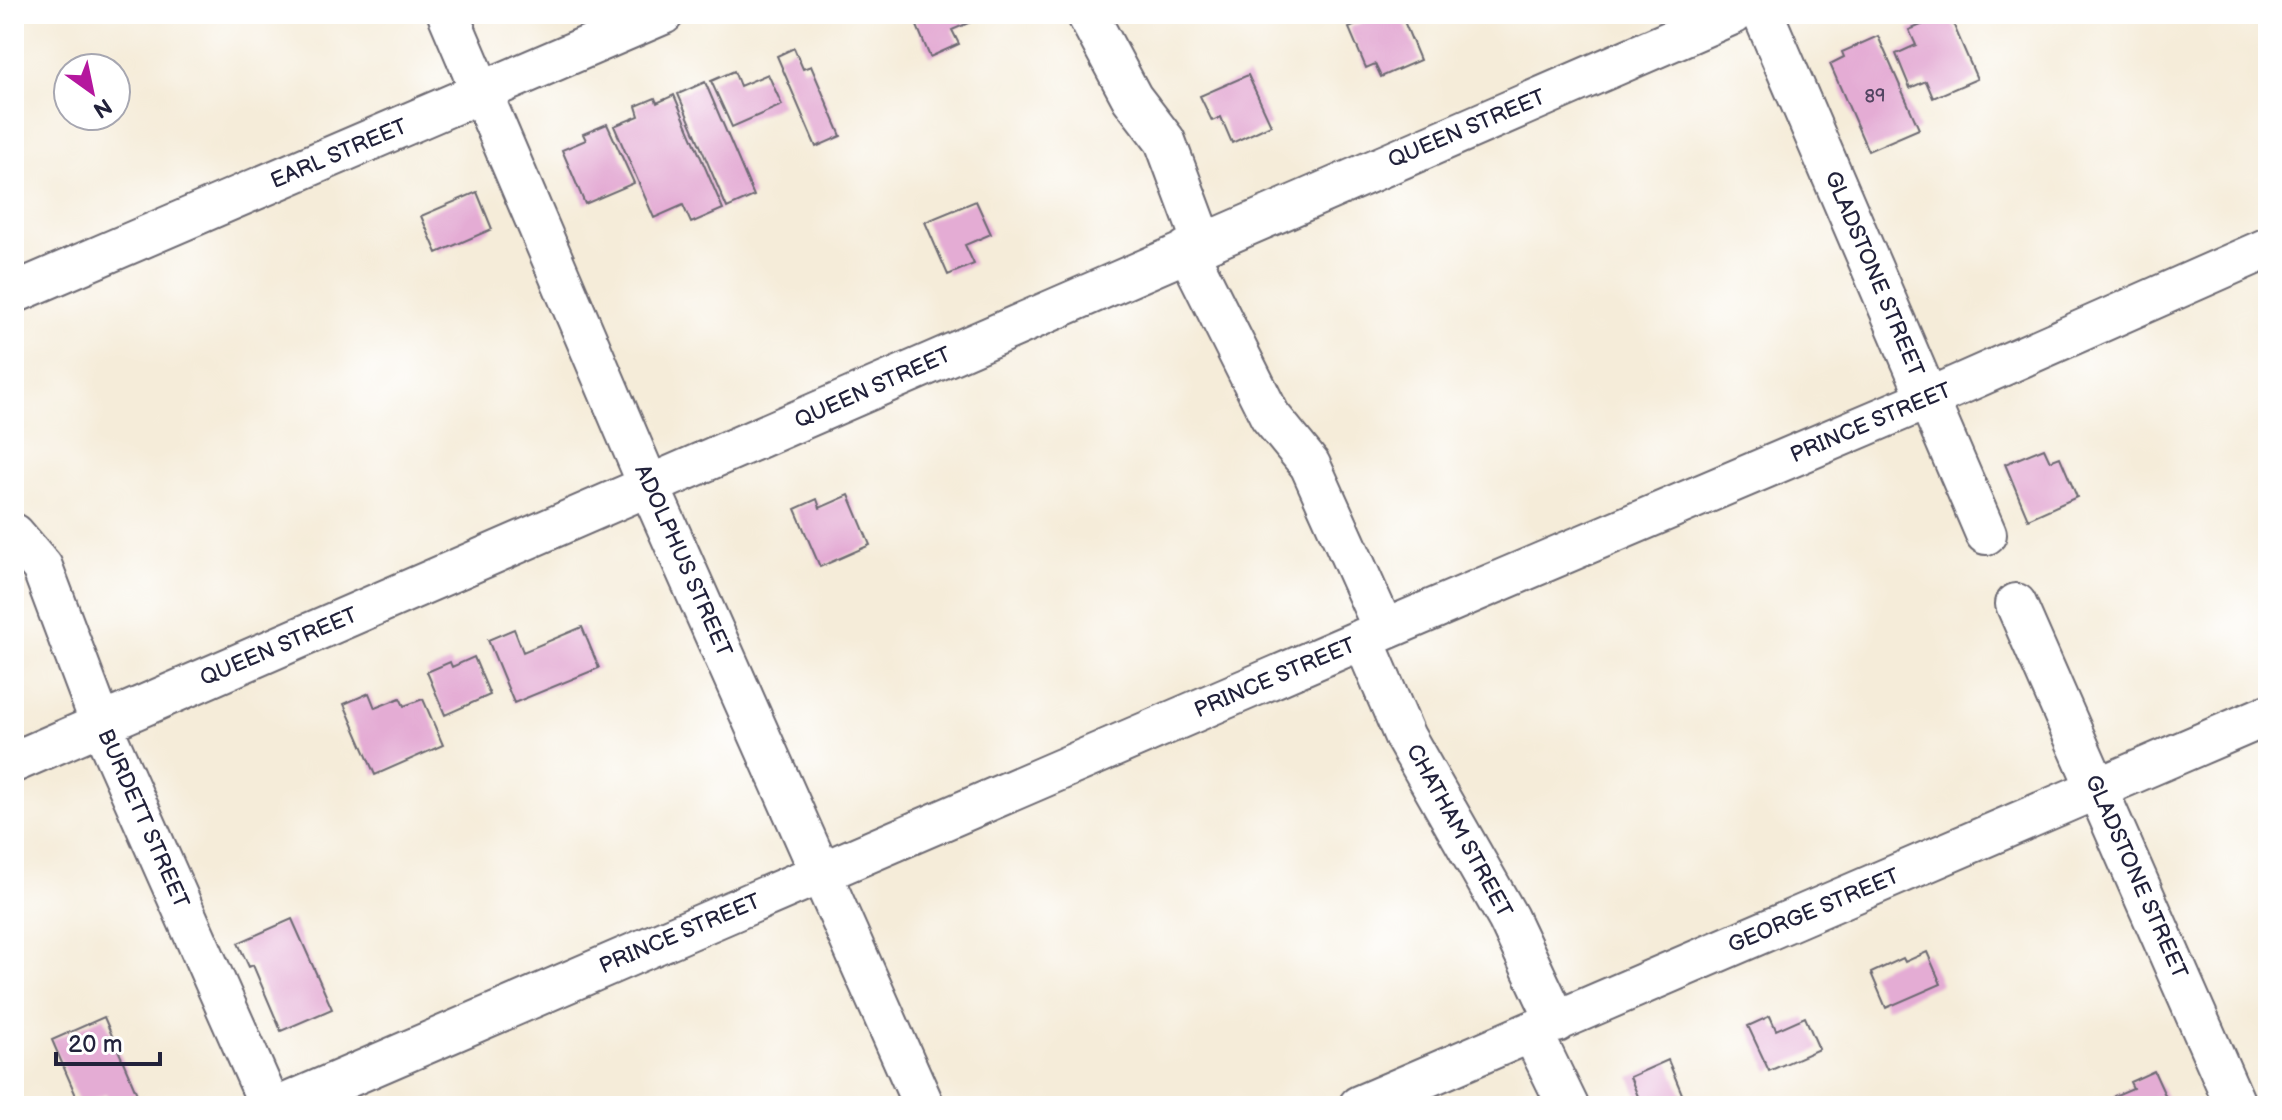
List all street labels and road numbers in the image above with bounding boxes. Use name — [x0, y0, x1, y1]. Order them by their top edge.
street label: QUEEN STREET — [1384, 84, 1550, 174]
street label: EARL STREET — [267, 113, 411, 195]
street label: GLADSTONE STREET — [1818, 167, 1930, 381]
street label: QUEEN STREET — [791, 341, 955, 435]
street label: PRINCE STREET — [1786, 377, 1956, 469]
street label: ADOLPHUS STREET — [628, 461, 738, 661]
street label: QUEEN STREET — [196, 602, 362, 692]
street label: PRINCE STREET — [1190, 632, 1360, 724]
street label: BURDETT STREET — [91, 725, 195, 913]
street label: CHATHAM STREET — [1400, 740, 1518, 922]
street label: GLADSTONE STREET — [2079, 771, 2193, 983]
street label: GEORGE STREET — [1724, 863, 1904, 959]
street label: PRINCE STREET — [595, 888, 765, 980]

